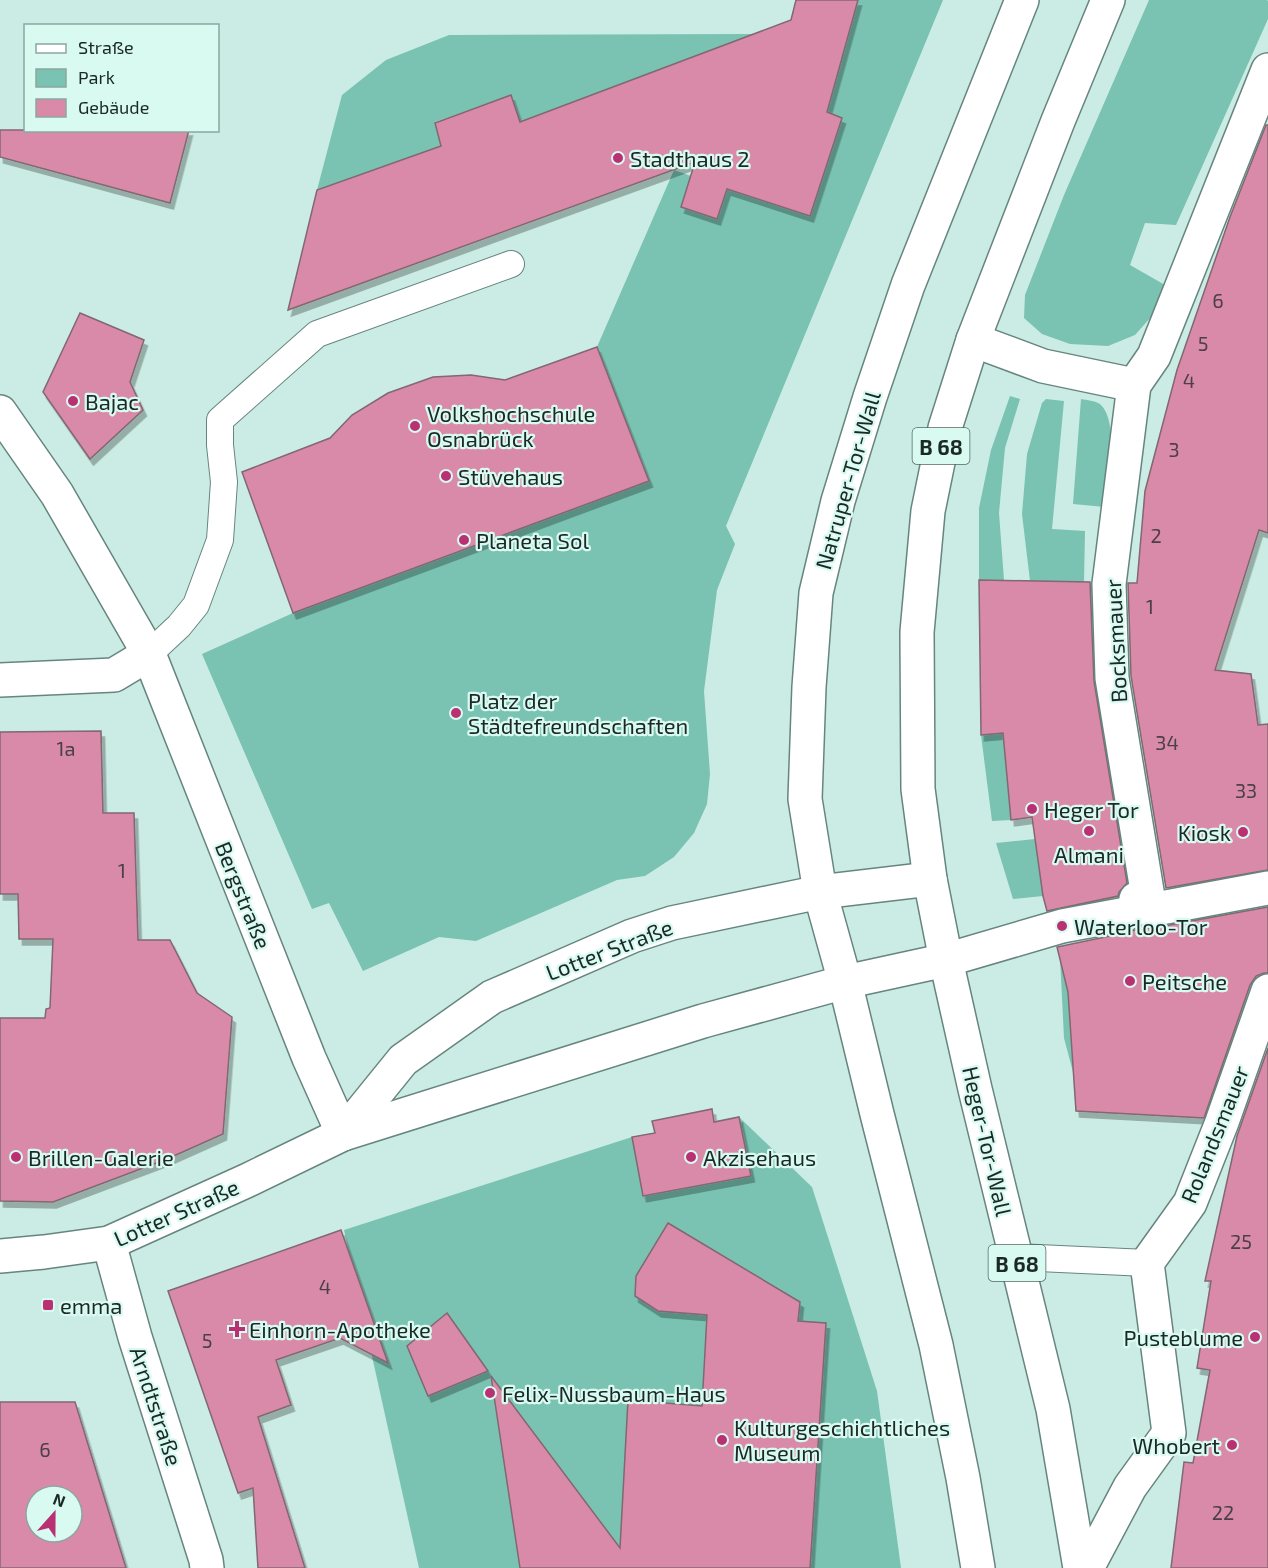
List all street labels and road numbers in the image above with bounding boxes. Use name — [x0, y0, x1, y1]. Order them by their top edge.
street label: Natruper-Tor-Wall — [809, 387, 885, 572]
road number: B 68 — [912, 428, 970, 464]
street label: Bocksmauer — [1099, 578, 1131, 703]
street label: Bergstraße — [211, 837, 277, 953]
street label: Lotter Straße — [542, 913, 676, 985]
street label: Rolandsmauer — [1175, 1061, 1253, 1206]
street label: Heger-Tor-Wall — [958, 1064, 1018, 1219]
street label: Lotter Straße — [110, 1173, 242, 1251]
road number: B 68 — [988, 1245, 1046, 1281]
street label: Arndtstraße — [126, 1343, 188, 1469]

